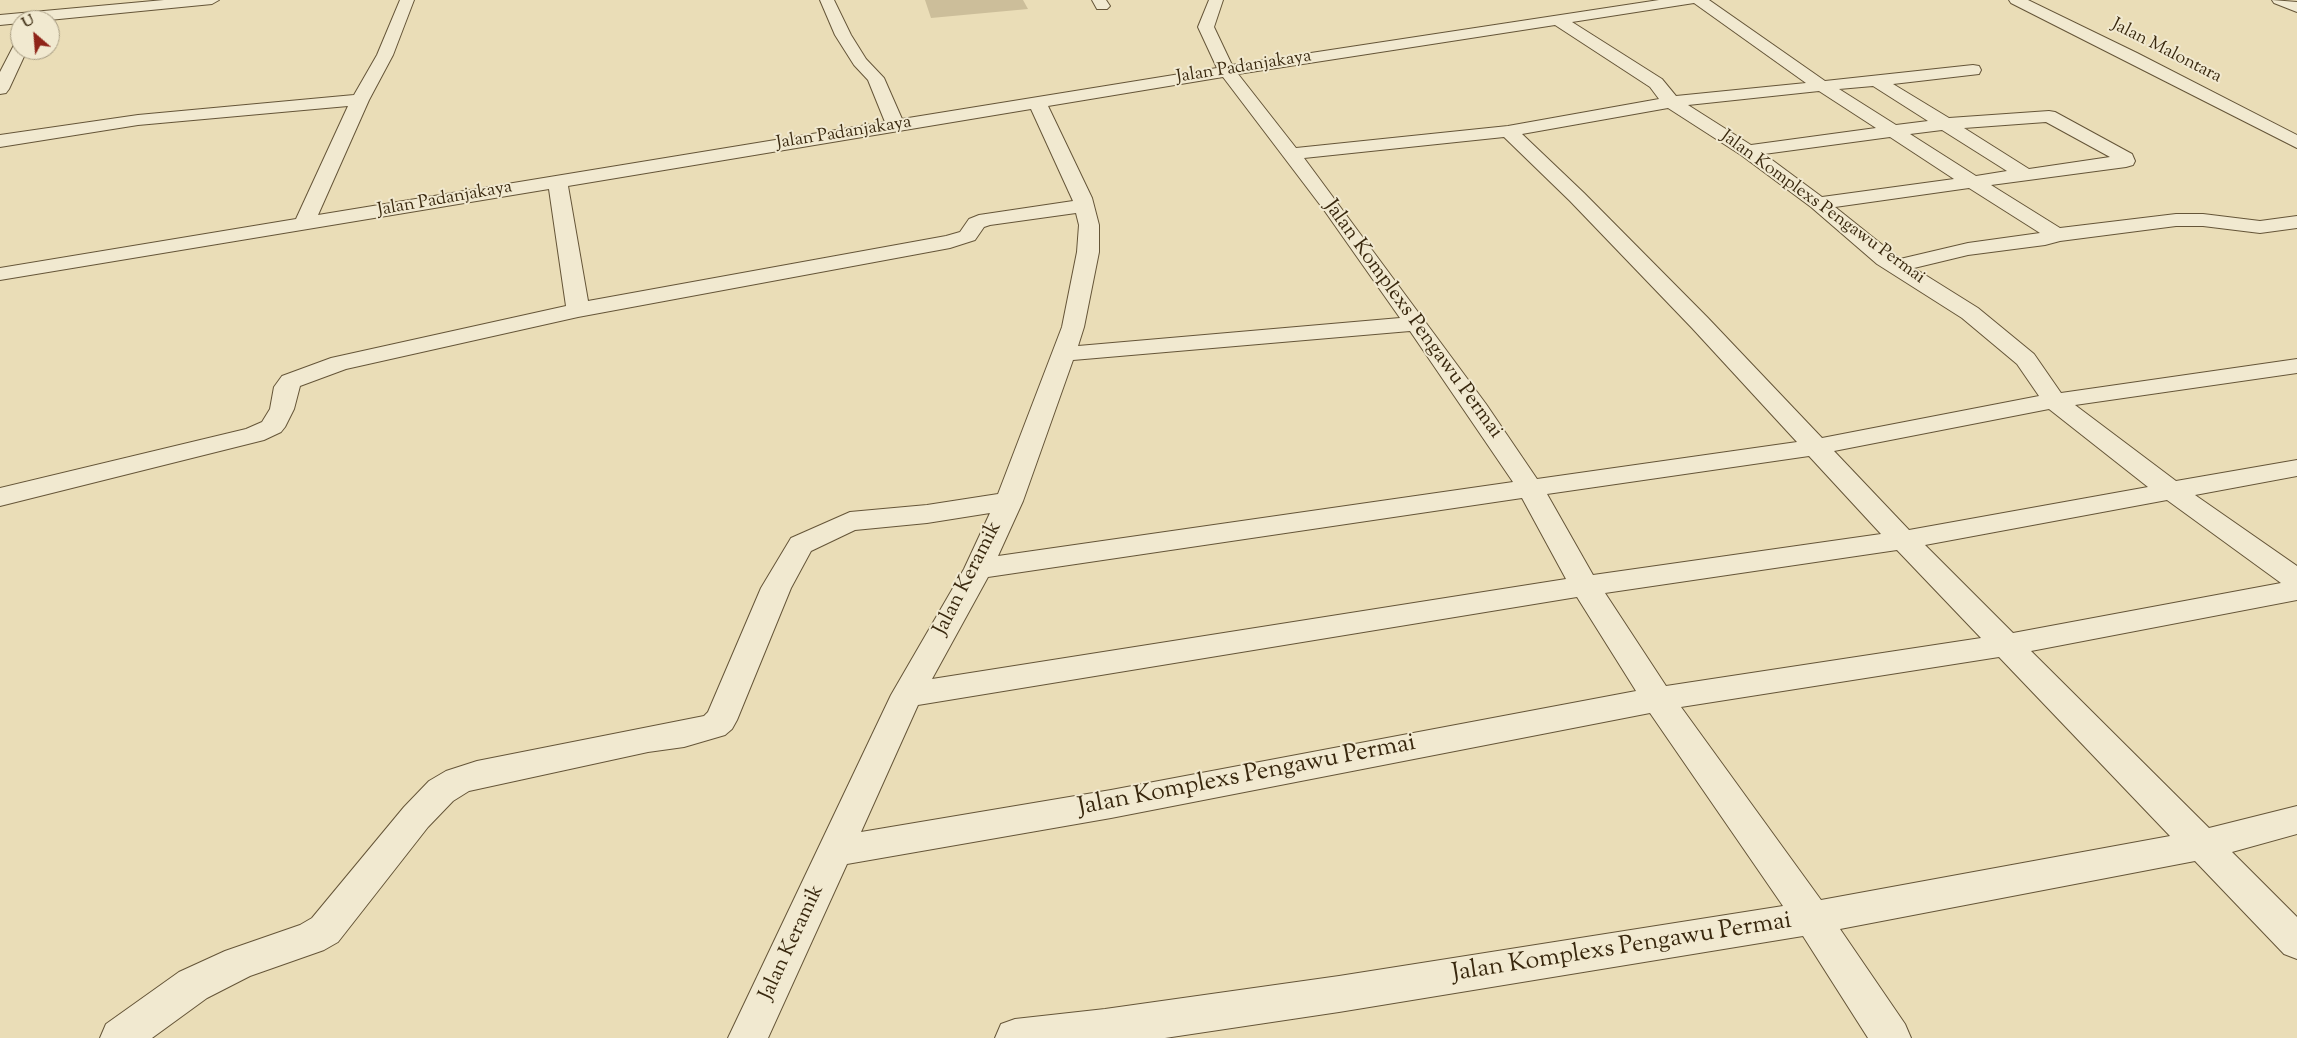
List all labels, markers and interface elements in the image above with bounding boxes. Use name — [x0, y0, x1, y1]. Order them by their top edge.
north arrow — [10, 10, 60, 60]
text: U — [19, 11, 38, 34]
street label: Jalan Malontara — [2107, 15, 2225, 89]
street label: Jalan Padanjakaya — [1175, 47, 1313, 89]
street label: Jalan Padanjakaya — [775, 113, 913, 155]
street label: Jalan Komplexs Pengawu Permai — [1716, 127, 1928, 289]
street label: Jalan Padanjakaya — [376, 178, 514, 222]
street label: Jalan Komplexs Pengawu Permai — [1317, 196, 1507, 444]
street label: Jalan Keramik — [929, 518, 1009, 640]
street label: Jalan Komplexs Pengawu Permai — [1076, 729, 1418, 825]
street label: Jalan Keramik — [755, 881, 831, 1005]
street label: Jalan Komplexs Pengawu Permai — [1450, 907, 1794, 991]

